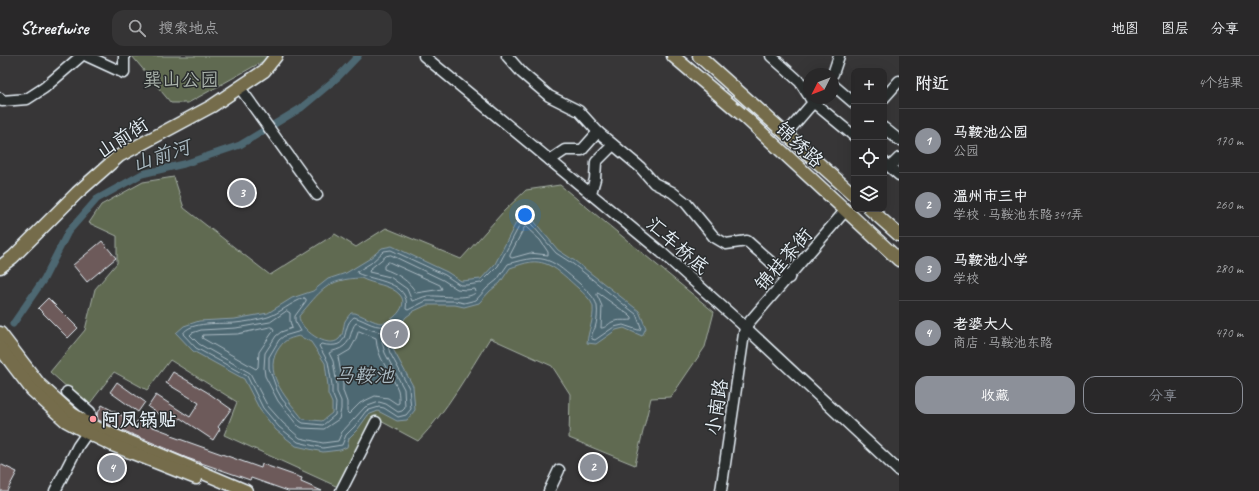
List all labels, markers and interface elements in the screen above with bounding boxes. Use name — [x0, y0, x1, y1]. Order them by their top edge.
search box — [112, 10, 392, 46]
text: Streetwise — [20, 16, 88, 40]
icon: search — [126, 17, 148, 39]
text: 搜索地点 — [158, 19, 218, 38]
text: 地图 — [1111, 20, 1139, 37]
text: 图层 — [1161, 20, 1189, 37]
text: 分享 — [1211, 20, 1239, 37]
park label: 巽山公园 — [143, 68, 219, 92]
north arrow — [803, 68, 839, 104]
map controls — [851, 68, 887, 212]
button: + — [851, 68, 887, 104]
text: 附近 — [915, 73, 949, 94]
text: 4个结果 — [1198, 75, 1243, 91]
button: − — [851, 104, 887, 140]
street label: 山前街 — [92, 112, 153, 163]
street label: 锦绣路 — [770, 117, 828, 173]
text: 马鞍池公园 — [953, 123, 1028, 142]
water label: 山前河 — [129, 133, 196, 177]
text: 1 — [925, 133, 931, 149]
text: 170 m — [1215, 133, 1243, 149]
button: locate — [851, 140, 887, 176]
text: 公园 — [953, 143, 979, 159]
button: layers — [851, 176, 887, 212]
pin: 3 — [229, 178, 255, 208]
text: 温州市三中 — [953, 187, 1028, 206]
text: 2 — [925, 197, 931, 213]
text: 260 m — [1215, 197, 1243, 213]
your location — [515, 205, 535, 225]
text: 学校 · 马鞍池东路341弄 — [953, 207, 1083, 223]
street label: 汇车桥底 — [641, 212, 714, 280]
street label: 锦桂茶街 — [750, 223, 818, 296]
text: 马鞍池小学 — [953, 251, 1028, 270]
text: 3 — [925, 261, 931, 277]
text: 280 m — [1215, 261, 1243, 277]
text: 学校 — [953, 271, 979, 287]
text: 老婆大人 — [953, 315, 1013, 334]
pin: 1 — [382, 319, 408, 349]
text: 4 — [925, 325, 931, 341]
text: 470 m — [1215, 325, 1243, 341]
text: 商店 · 马鞍池东路 — [953, 335, 1053, 351]
water label: 马鞍池 — [334, 363, 395, 388]
button: 收藏 — [915, 376, 1075, 414]
button: 分享 — [1083, 376, 1243, 414]
street label: 小南路 — [701, 377, 733, 437]
place label: 阿凤锅贴 — [101, 408, 177, 432]
marker: 阿凤锅贴 — [88, 414, 98, 424]
pin: 2 — [580, 452, 606, 482]
pin: 4 — [99, 453, 125, 483]

